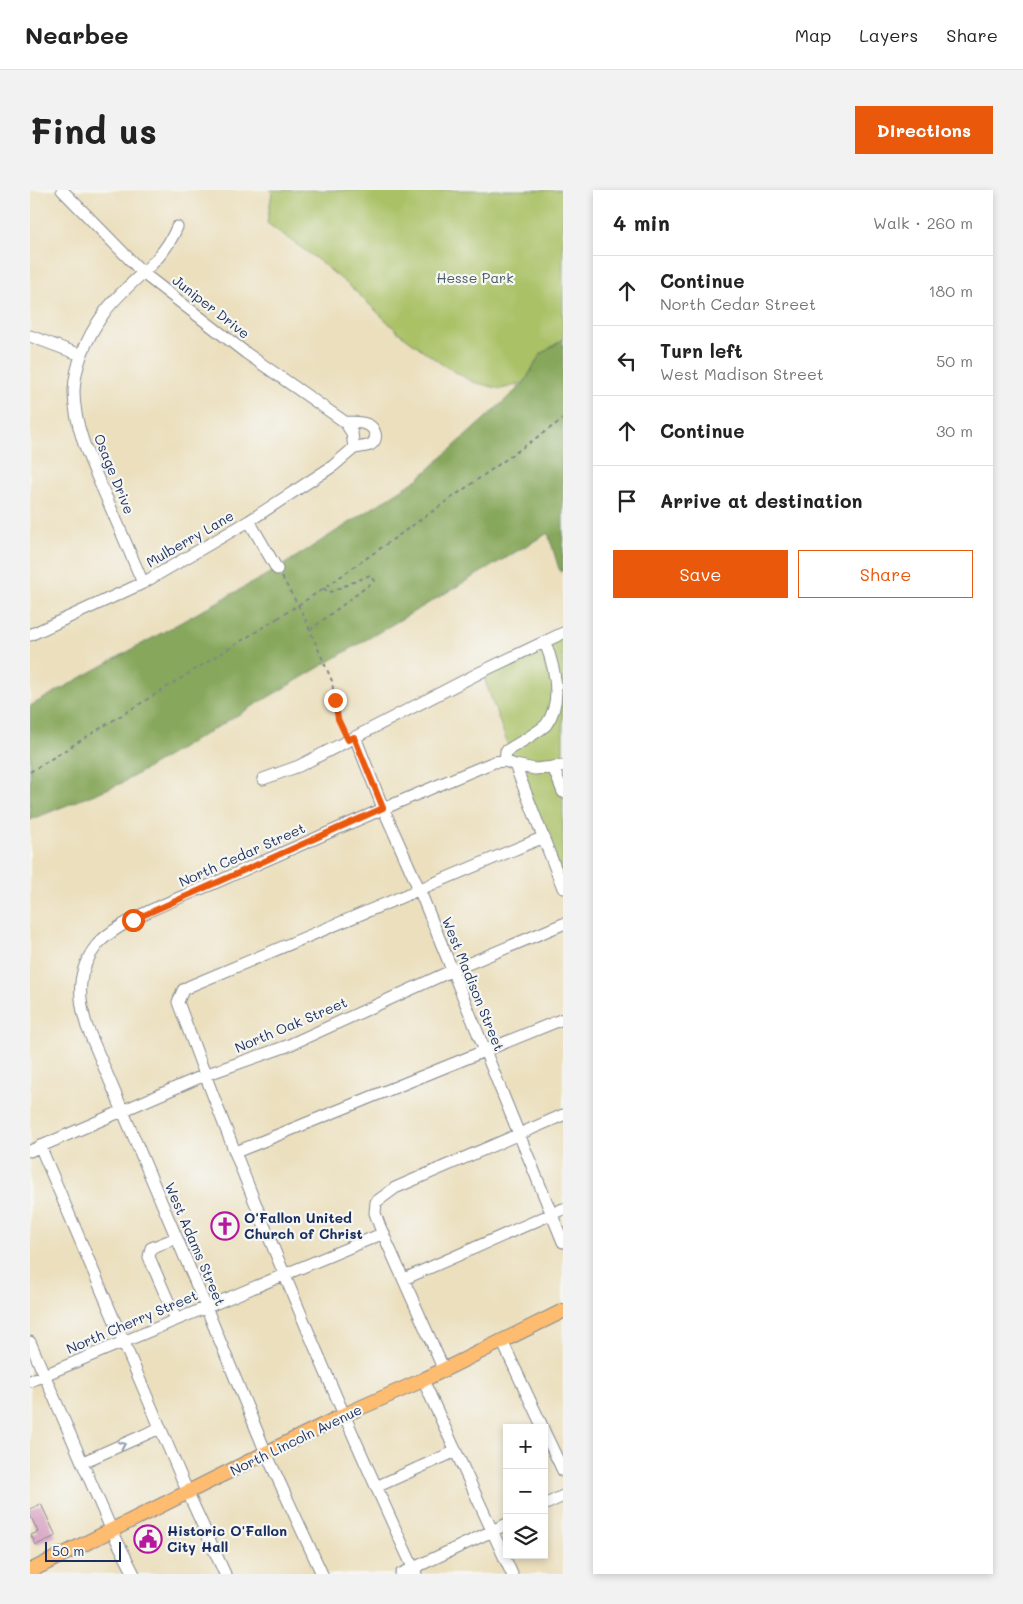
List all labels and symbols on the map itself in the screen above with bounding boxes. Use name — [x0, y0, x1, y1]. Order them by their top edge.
park label: Hesse Park — [436, 268, 514, 287]
street label: Juniper Drive — [169, 270, 254, 343]
street label: Osage Drive — [90, 431, 139, 517]
street label: Mulberry Lane — [142, 506, 237, 571]
route end — [324, 689, 347, 712]
street label: North Cedar Street — [176, 818, 308, 891]
route start — [122, 909, 145, 932]
street label: West Madison Street — [438, 914, 509, 1054]
street label: North Oak Street — [232, 992, 350, 1057]
street label: West Adams Street — [161, 1179, 230, 1309]
place label: O'Fallon United Church of Christ — [244, 1208, 363, 1243]
church icon: O'Fallon United Church of Christ — [210, 1211, 240, 1241]
street label: North Cherry Street — [63, 1285, 200, 1358]
street label: North Lincoln Avenue — [227, 1399, 365, 1480]
one-way arrow — [117, 1441, 125, 1451]
place label: Historic O'Fallon City Hall — [167, 1521, 287, 1556]
public building icon: Historic O'Fallon City Hall — [133, 1524, 163, 1554]
scale bar — [45, 1539, 121, 1562]

